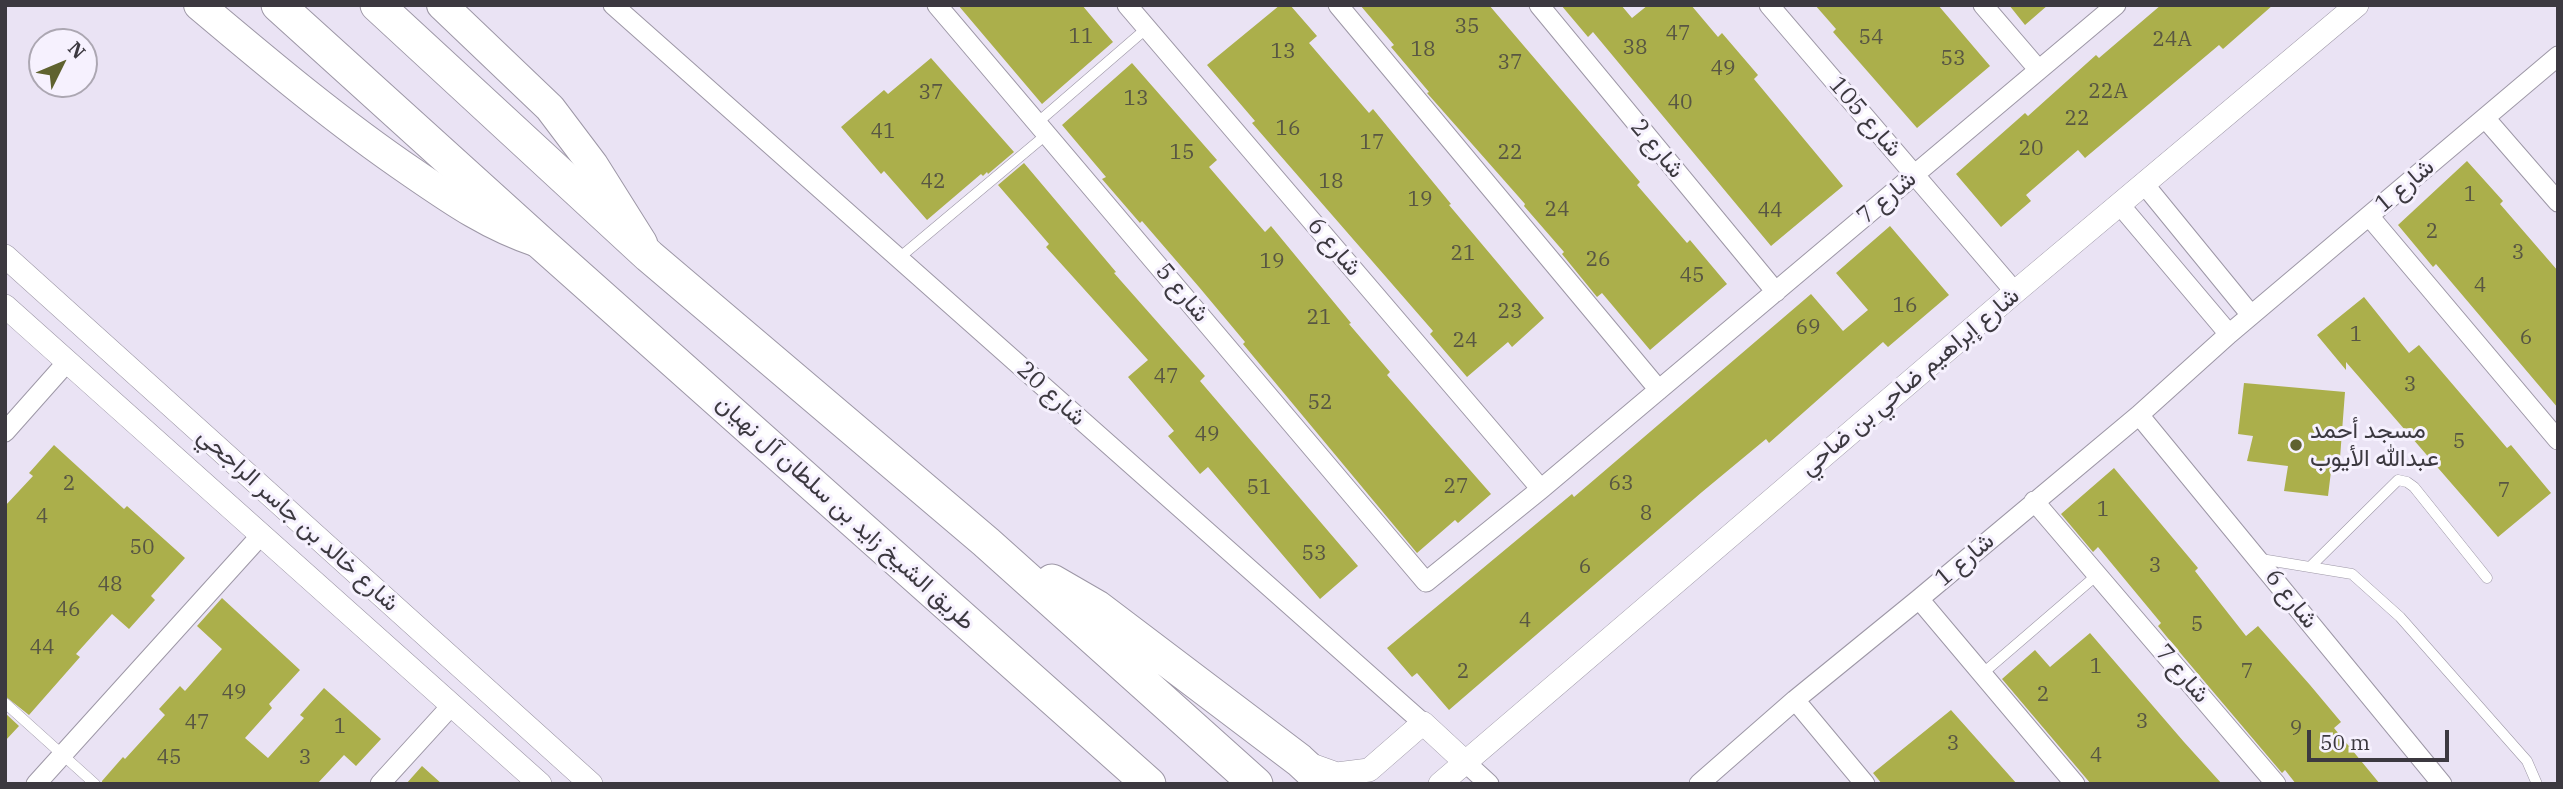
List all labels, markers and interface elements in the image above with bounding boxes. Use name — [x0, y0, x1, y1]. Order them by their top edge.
house number: 35 — [1454, 14, 1480, 40]
house number: 47 — [1665, 21, 1691, 47]
house number: 11 — [1068, 24, 1094, 50]
house number: 54 — [1858, 25, 1884, 51]
house number: 24A — [2152, 27, 2192, 53]
north arrow — [28, 28, 98, 98]
house number: 38 — [1622, 35, 1648, 61]
text: N — [63, 36, 91, 64]
house number: 18 — [1410, 37, 1436, 63]
house number: 13 — [1270, 39, 1296, 65]
house number: 53 — [1940, 46, 1966, 72]
house number: 37 — [1497, 50, 1523, 76]
house number: 49 — [1710, 56, 1736, 82]
street label: شارع 105 — [1822, 71, 1908, 163]
house number: 22A — [2088, 79, 2128, 105]
house number: 37 — [918, 80, 944, 106]
house number: 13 — [1123, 86, 1149, 112]
house number: 40 — [1667, 90, 1693, 116]
house number: 22 — [2064, 106, 2090, 132]
street label: شارع 2 — [1624, 114, 1690, 184]
house number: 16 — [1275, 116, 1301, 142]
house number: 41 — [870, 119, 896, 145]
house number: 17 — [1359, 130, 1385, 156]
house number: 20 — [2018, 136, 2044, 162]
house number: 15 — [1169, 140, 1195, 166]
house number: 22 — [1497, 140, 1523, 166]
street label: شارع 1 — [2370, 153, 2440, 219]
street label: شارع 7 — [1852, 165, 1922, 231]
house number: 42 — [920, 169, 946, 195]
house number: 18 — [1318, 169, 1344, 195]
house number: 1 — [2464, 182, 2476, 208]
house number: 19 — [1407, 187, 1433, 213]
house number: 24 — [1544, 197, 1570, 223]
house number: 44 — [1757, 198, 1783, 224]
street label: شارع 6 — [1301, 212, 1367, 282]
house number: 2 — [2426, 219, 2438, 245]
house number: 3 — [2512, 240, 2524, 266]
house number: 21 — [1450, 241, 1476, 267]
house number: 26 — [1585, 247, 1611, 273]
house number: 19 — [1259, 249, 1285, 275]
street label: شارع 5 — [1149, 258, 1215, 328]
house number: 45 — [1679, 263, 1705, 289]
house number: 4 — [2474, 273, 2486, 299]
street label: شارع إبراهيم ضاحي بن ضاحي — [1795, 282, 2025, 482]
house number: 16 — [1892, 293, 1918, 319]
house number: 23 — [1497, 299, 1523, 325]
house number: 21 — [1306, 305, 1332, 331]
house number: 69 — [1795, 315, 1821, 341]
house number: 1 — [2350, 322, 2362, 348]
house number: 6 — [2520, 325, 2532, 351]
house number: 24 — [1452, 328, 1478, 354]
street label: شارع 20 — [1011, 356, 1091, 432]
house number: 47 — [1153, 364, 1179, 390]
house number: 3 — [2404, 372, 2416, 398]
street label: طريق الشيخ زايد بن سلطان آل نهيان — [710, 389, 980, 637]
house number: 52 — [1307, 390, 1333, 416]
place label: مسجد أحمد عبدالله الأيوب — [2310, 417, 2439, 473]
street label: شارع خالد بن جاسر الراجحي — [191, 422, 405, 618]
house number: 49 — [1194, 422, 1220, 448]
house number: 5 — [2453, 429, 2465, 455]
marker: مسجد أحمد عبدالله الأيوب — [2288, 437, 2304, 453]
house number: 2 — [63, 471, 75, 497]
house number: 63 — [1608, 471, 1634, 497]
house number: 27 — [1443, 474, 1469, 500]
house number: 51 — [1246, 475, 1272, 501]
house number: 7 — [2498, 478, 2510, 504]
house number: 1 — [2097, 497, 2109, 523]
house number: 8 — [1640, 501, 1652, 527]
house number: 4 — [36, 504, 48, 530]
street label: شارع 1 — [1930, 527, 2000, 593]
house number: 50 — [129, 535, 155, 561]
house number: 53 — [1301, 541, 1327, 567]
house number: 3 — [2149, 553, 2161, 579]
house number: 6 — [1579, 554, 1591, 580]
street label: شارع 6 — [2258, 563, 2324, 635]
house number: 48 — [97, 572, 123, 598]
house number: 46 — [55, 597, 81, 623]
house number: 4 — [1519, 608, 1531, 634]
house number: 5 — [2191, 612, 2203, 638]
house number: 44 — [29, 635, 55, 661]
street label: شارع 7 — [2149, 639, 2215, 709]
house number: 1 — [2090, 654, 2102, 680]
house number: 2 — [1457, 659, 1469, 685]
house number: 7 — [2241, 659, 2253, 685]
house number: 49 — [221, 680, 247, 706]
house number: 2 — [2037, 682, 2049, 708]
house number: 3 — [2136, 709, 2148, 735]
house number: 47 — [184, 710, 210, 736]
house number: 1 — [334, 714, 346, 740]
house number: 9 — [2290, 716, 2302, 742]
scale bar — [2311, 716, 2453, 760]
text: 50 m — [2320, 728, 2370, 756]
house number: 3 — [1947, 731, 1959, 757]
house number: 4 — [2090, 743, 2102, 769]
house number: 45 — [156, 745, 182, 771]
house number: 3 — [299, 745, 311, 771]

